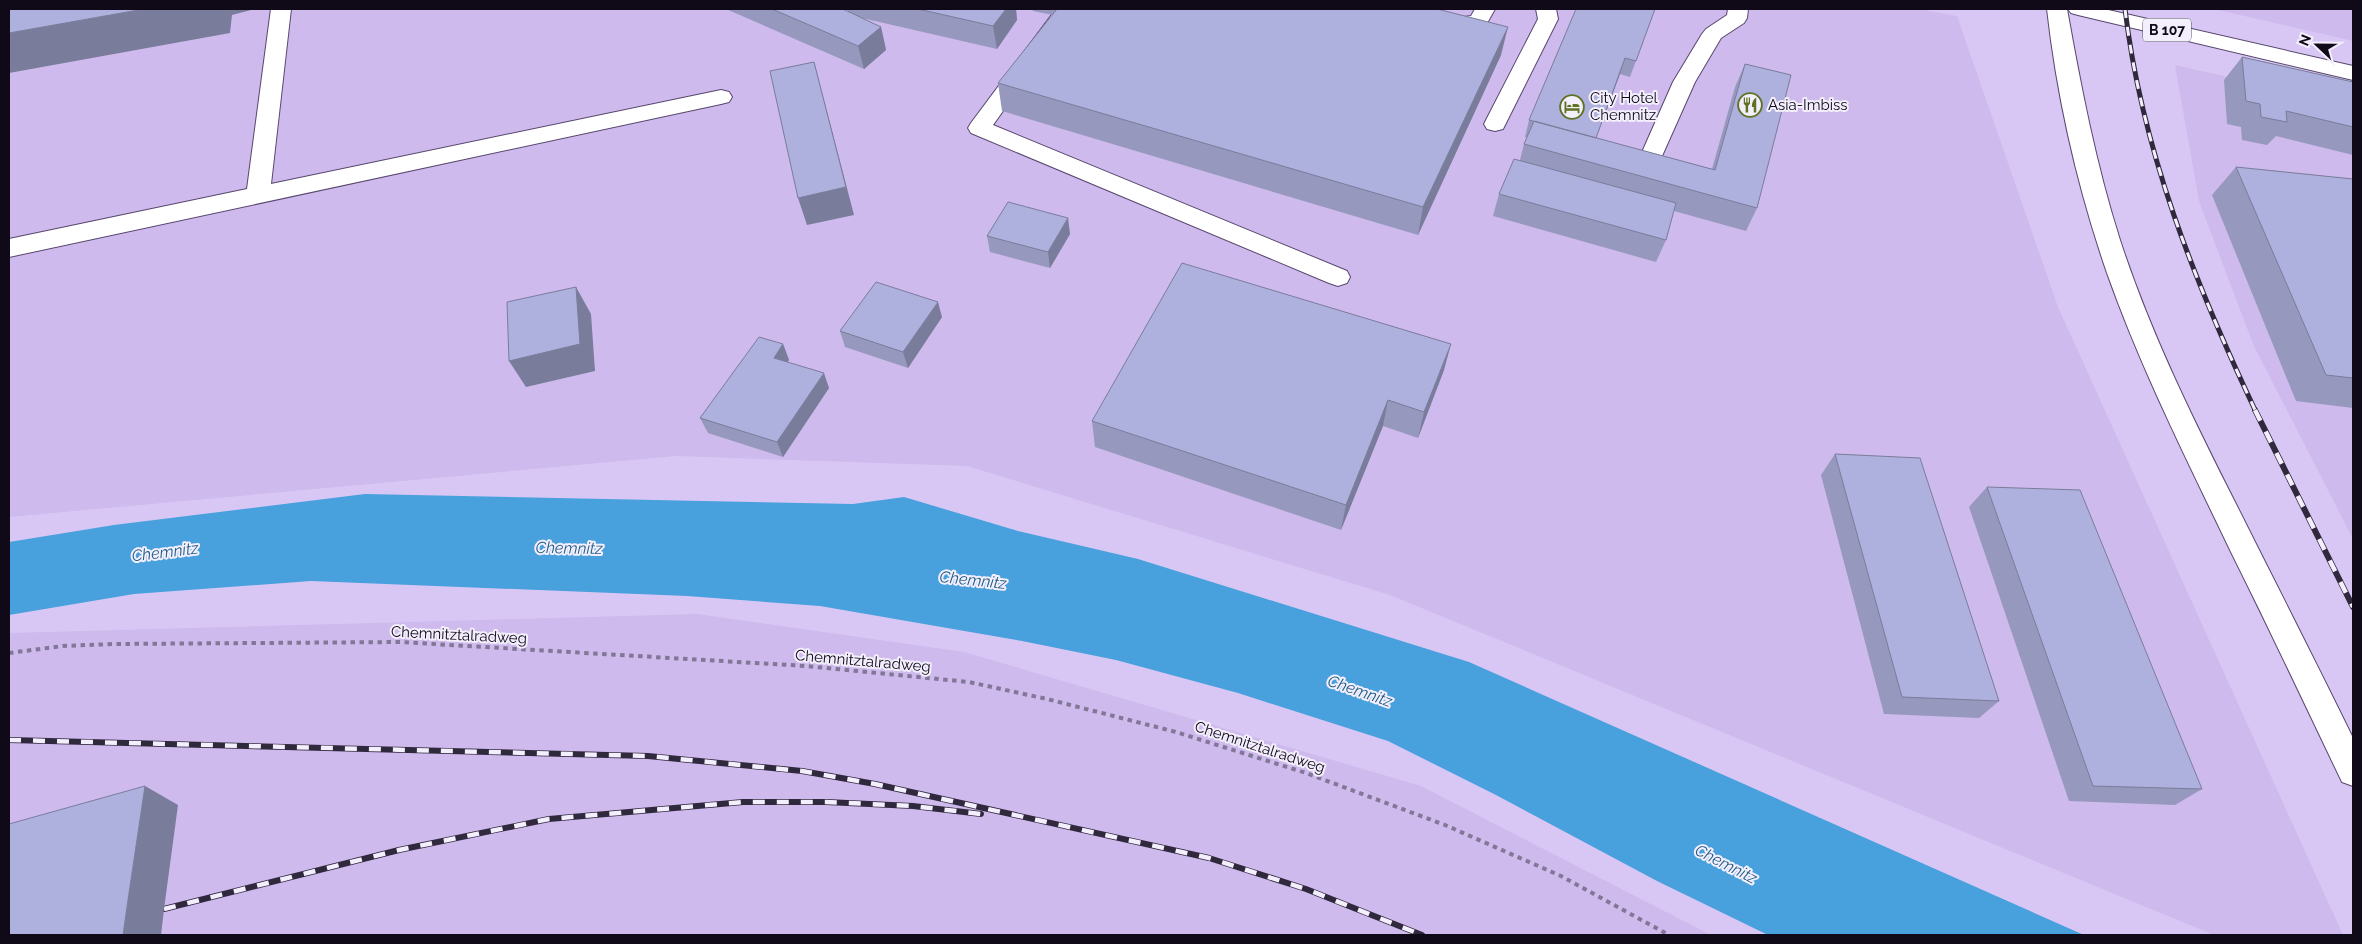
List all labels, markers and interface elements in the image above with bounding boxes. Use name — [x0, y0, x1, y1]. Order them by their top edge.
road number: B 107 — [2143, 18, 2191, 42]
north arrow — [2292, 20, 2342, 70]
text: N — [2296, 32, 2314, 48]
place label: City Hotel Chemnitz — [1590, 89, 1659, 124]
restaurant icon: Asia-Imbiss — [1737, 92, 1763, 118]
hotel icon: City Hotel Chemnitz — [1559, 94, 1585, 120]
place label: Asia-Imbiss — [1768, 96, 1848, 114]
water label: Chemnitz — [131, 538, 200, 566]
water label: Chemnitz — [535, 538, 603, 558]
water label: Chemnitz — [939, 567, 1008, 593]
street label: Chemnitztalradweg — [391, 622, 527, 648]
street label: Chemnitztalradweg — [794, 646, 932, 676]
water label: Chemnitz — [1325, 671, 1395, 711]
street label: Chemnitztalradweg — [1193, 717, 1327, 777]
water label: Chemnitz — [1692, 840, 1761, 888]

